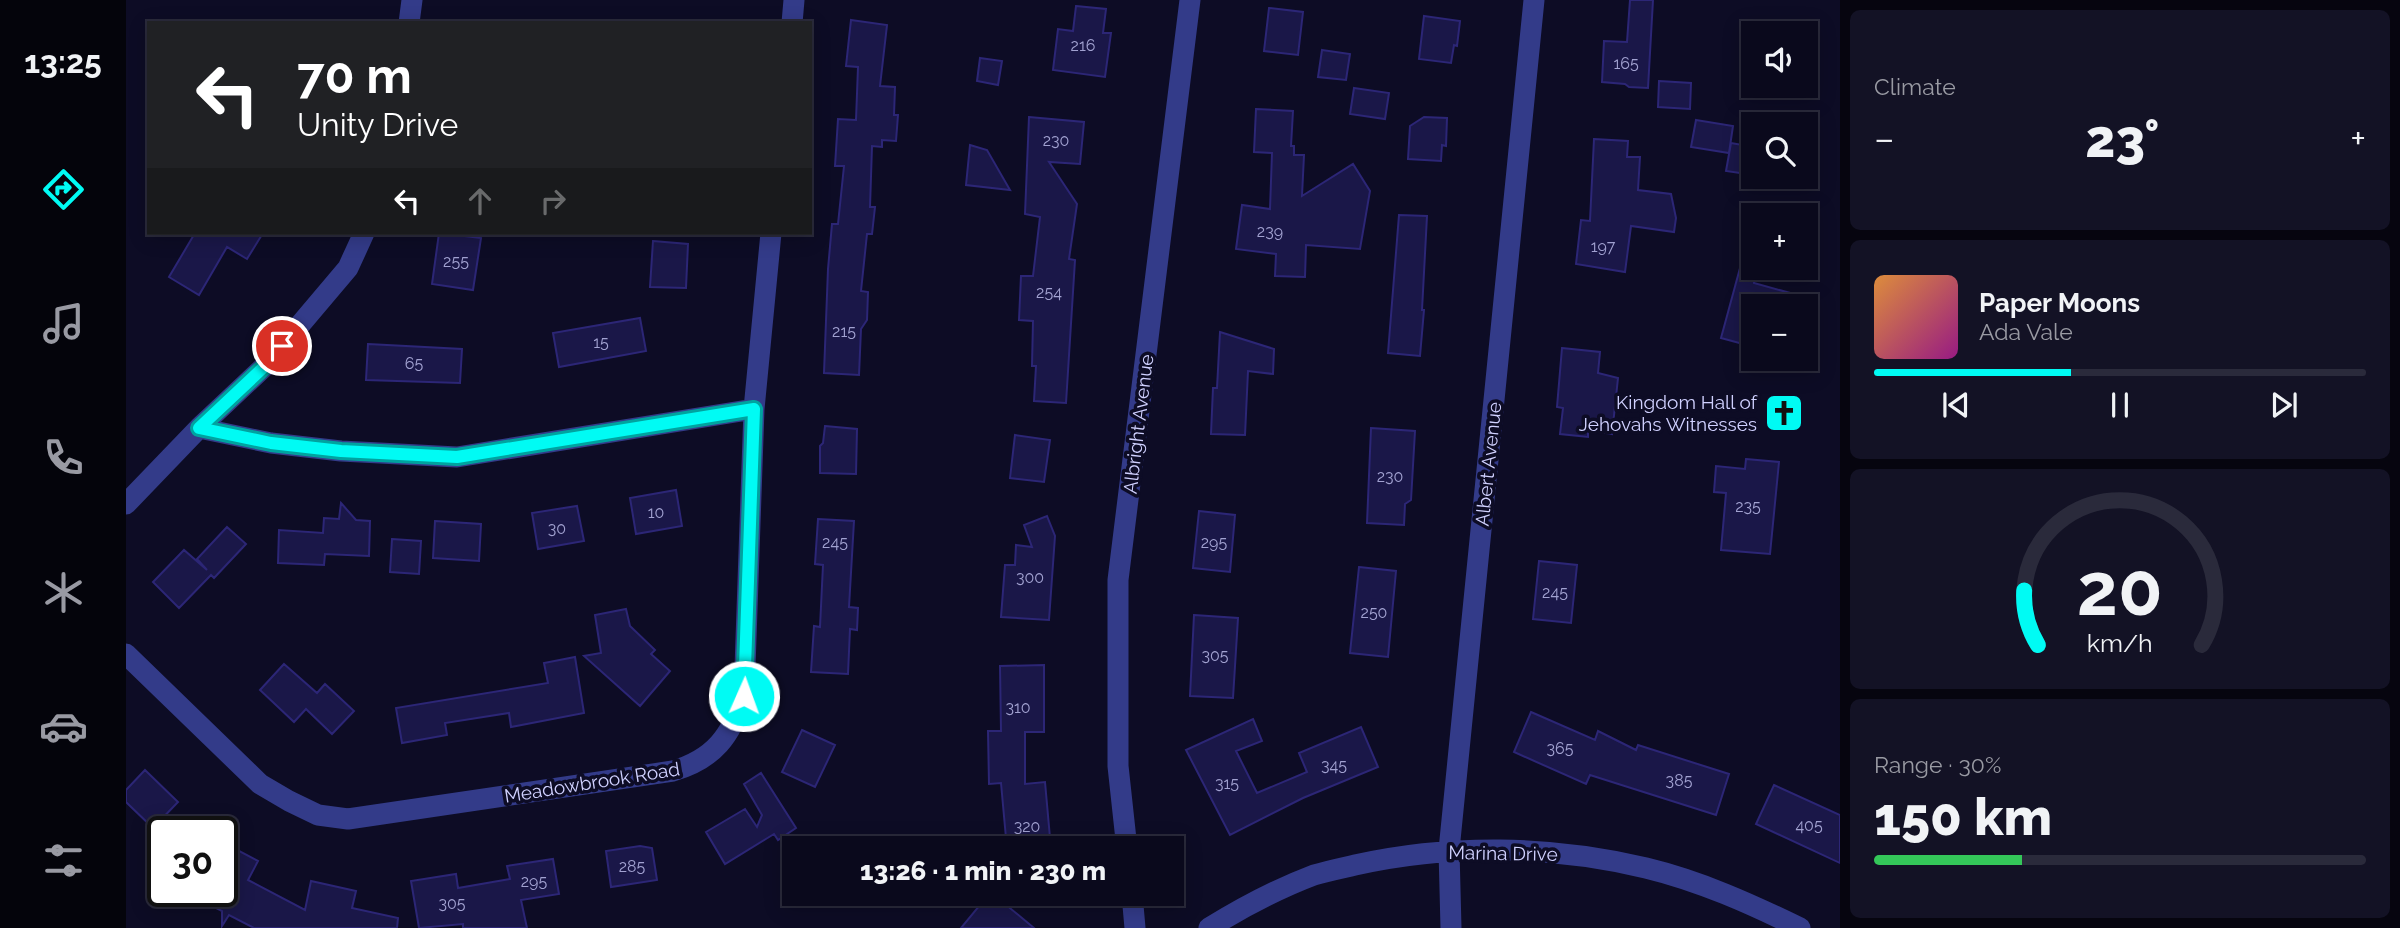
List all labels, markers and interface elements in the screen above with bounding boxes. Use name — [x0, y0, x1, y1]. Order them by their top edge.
map controls — [1741, 21, 1818, 371]
button: sound — [1741, 21, 1818, 98]
house number: 216 — [1071, 36, 1095, 55]
text: 13:25 — [24, 43, 102, 80]
text: 70 m — [297, 47, 412, 104]
icon: left — [182, 49, 273, 140]
house number: 165 — [1613, 54, 1639, 73]
text: Climate — [1874, 73, 1956, 100]
text: Unity Drive — [297, 106, 458, 143]
text: 23° — [2085, 108, 2159, 169]
button: search — [1741, 112, 1818, 189]
text: − — [1874, 116, 1894, 161]
text: + — [2350, 116, 2366, 161]
house number: 230 — [1043, 131, 1069, 150]
icon: directions — [39, 165, 88, 214]
icon: left — [388, 182, 426, 220]
icon: ahead — [461, 182, 499, 220]
icon: right — [534, 182, 572, 220]
button: + — [1741, 203, 1818, 280]
house number: 239 — [1257, 222, 1283, 241]
house number: 197 — [1591, 237, 1616, 256]
house number: 255 — [443, 252, 469, 271]
house number: 254 — [1036, 283, 1062, 302]
text: Paper Moons — [1979, 288, 2140, 318]
button: − — [1741, 294, 1818, 371]
icon: music — [39, 299, 88, 348]
pin — [252, 316, 312, 376]
text: Ada Vale — [1979, 318, 2073, 345]
house number: 215 — [832, 322, 856, 341]
icon: arrive — [263, 327, 301, 365]
house number: 15 — [593, 333, 609, 352]
street label: Albright Avenue — [1119, 353, 1157, 495]
house number: 65 — [405, 354, 423, 373]
icon: previous — [1937, 386, 1975, 424]
icon: pause — [2101, 386, 2139, 424]
icon: next — [2265, 386, 2303, 424]
place label: Kingdom Hall of Jehovahs Witnesses — [1579, 391, 1758, 435]
church icon: Kingdom Hall of Jehovahs Witnesses — [1763, 392, 1805, 434]
street label: Albert Avenue — [1471, 401, 1505, 527]
icon: phone — [39, 433, 88, 482]
house number: 230 — [1377, 467, 1403, 486]
house number: 235 — [1735, 497, 1761, 516]
house number: 10 — [648, 503, 664, 522]
house number: 30 — [548, 519, 566, 538]
house number: 245 — [822, 533, 848, 552]
house number: 295 — [1201, 533, 1227, 552]
text: 20 — [2077, 547, 2163, 632]
icon: climate — [39, 568, 88, 617]
house number: 300 — [1016, 568, 1044, 587]
house number: 245 — [1542, 583, 1568, 602]
house number: 250 — [1361, 603, 1387, 622]
text: km/h — [2087, 628, 2153, 658]
house number: 305 — [1201, 646, 1229, 665]
position arrow — [707, 659, 781, 733]
house number: 310 — [1005, 698, 1031, 717]
icon: car — [39, 702, 88, 751]
house number: 365 — [1547, 739, 1574, 758]
text: Range · 30% — [1874, 751, 2001, 778]
house number: 345 — [1321, 756, 1347, 775]
street label: Meadowbrook Road — [503, 757, 681, 807]
house number: 385 — [1666, 771, 1693, 790]
house number: 315 — [1215, 774, 1239, 793]
text: 150 km — [1874, 786, 2052, 847]
speed limit sign: 30 — [147, 816, 238, 907]
house number: 405 — [1795, 816, 1823, 835]
house number: 320 — [1014, 817, 1040, 836]
icon: filters — [39, 836, 88, 885]
street label: Marina Drive — [1448, 841, 1558, 865]
text: 13:26 · 1 min · 230 m — [860, 856, 1106, 886]
house number: 285 — [619, 857, 646, 876]
house number: 295 — [521, 872, 547, 891]
house number: 305 — [438, 894, 466, 913]

